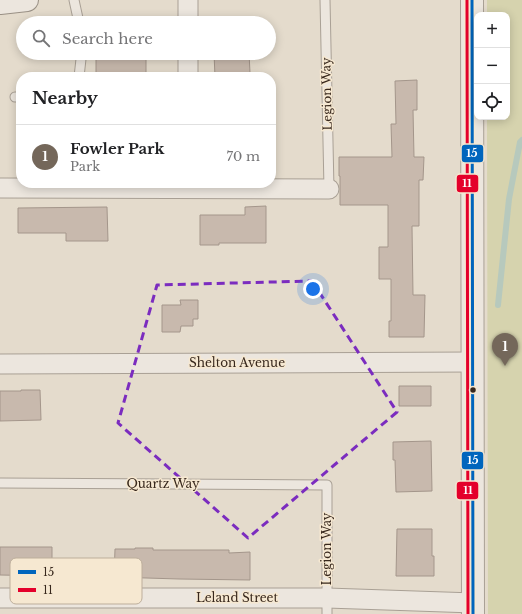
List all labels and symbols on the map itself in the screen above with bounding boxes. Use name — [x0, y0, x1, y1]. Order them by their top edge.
street label: Legion Way — [318, 57, 335, 131]
line badge: 15 — [461, 144, 484, 163]
text: 15 — [466, 146, 478, 160]
line badge: 11 — [456, 174, 479, 193]
text: 11 — [462, 176, 472, 190]
your location — [303, 279, 323, 299]
pin: 1 — [492, 333, 518, 366]
street label: Shelton Avenue — [189, 355, 285, 370]
unlabelled marker — [468, 385, 478, 395]
line badge: 15 — [461, 451, 484, 470]
text: 15 — [467, 453, 479, 467]
street label: Quartz Way — [126, 476, 200, 491]
line badge: 11 — [456, 481, 479, 500]
text: 11 — [463, 483, 473, 497]
street label: Legion Way — [319, 512, 334, 586]
legend — [10, 558, 142, 604]
text: 15 — [43, 565, 54, 579]
text: 11 — [43, 583, 53, 597]
street label: Leland Street — [196, 590, 278, 605]

